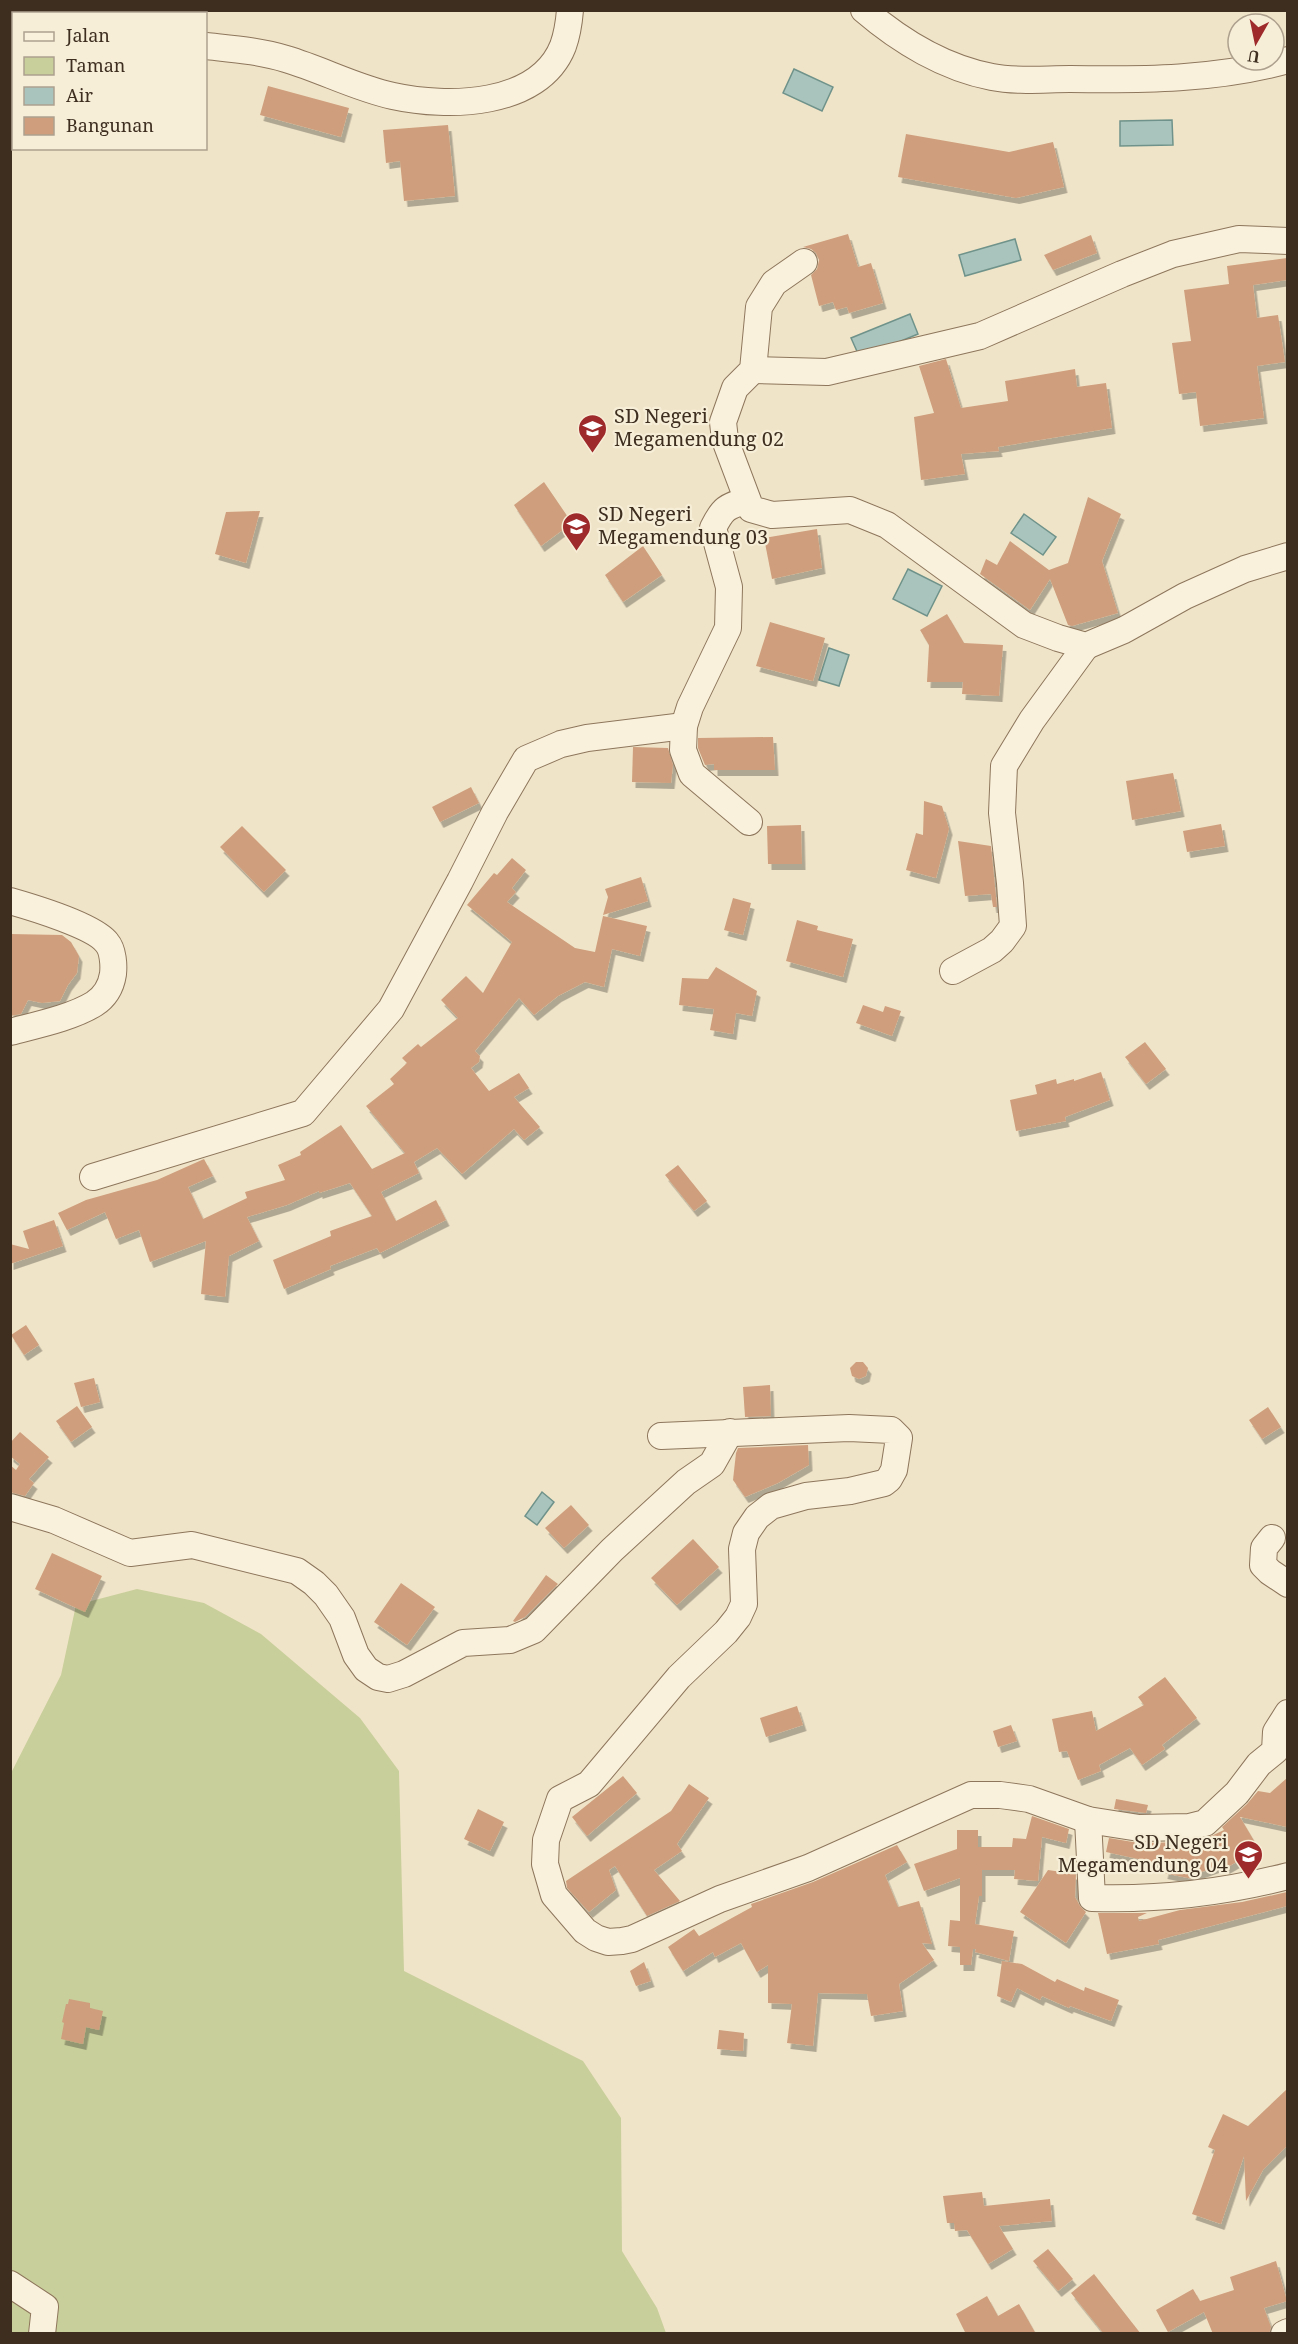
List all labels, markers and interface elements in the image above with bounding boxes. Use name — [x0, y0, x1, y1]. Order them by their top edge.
legend — [12, 12, 207, 150]
north arrow — [1226, 12, 1286, 72]
text: Jalan — [65, 23, 110, 47]
text: U — [1246, 45, 1261, 69]
text: Taman — [66, 53, 126, 77]
text: Air — [66, 83, 93, 107]
text: Bangunan — [66, 113, 154, 137]
place label: SD Negeri Megamendung 02 — [614, 402, 784, 452]
school or university icon: SD Negeri Megamendung 02 — [577, 412, 609, 454]
place label: SD Negeri Megamendung 03 — [598, 500, 768, 550]
school or university icon: SD Negeri Megamendung 03 — [561, 510, 593, 552]
place label: SD Negeri Megamendung 04 — [1058, 1828, 1229, 1878]
school or university icon: SD Negeri Megamendung 04 — [1233, 1838, 1265, 1880]

